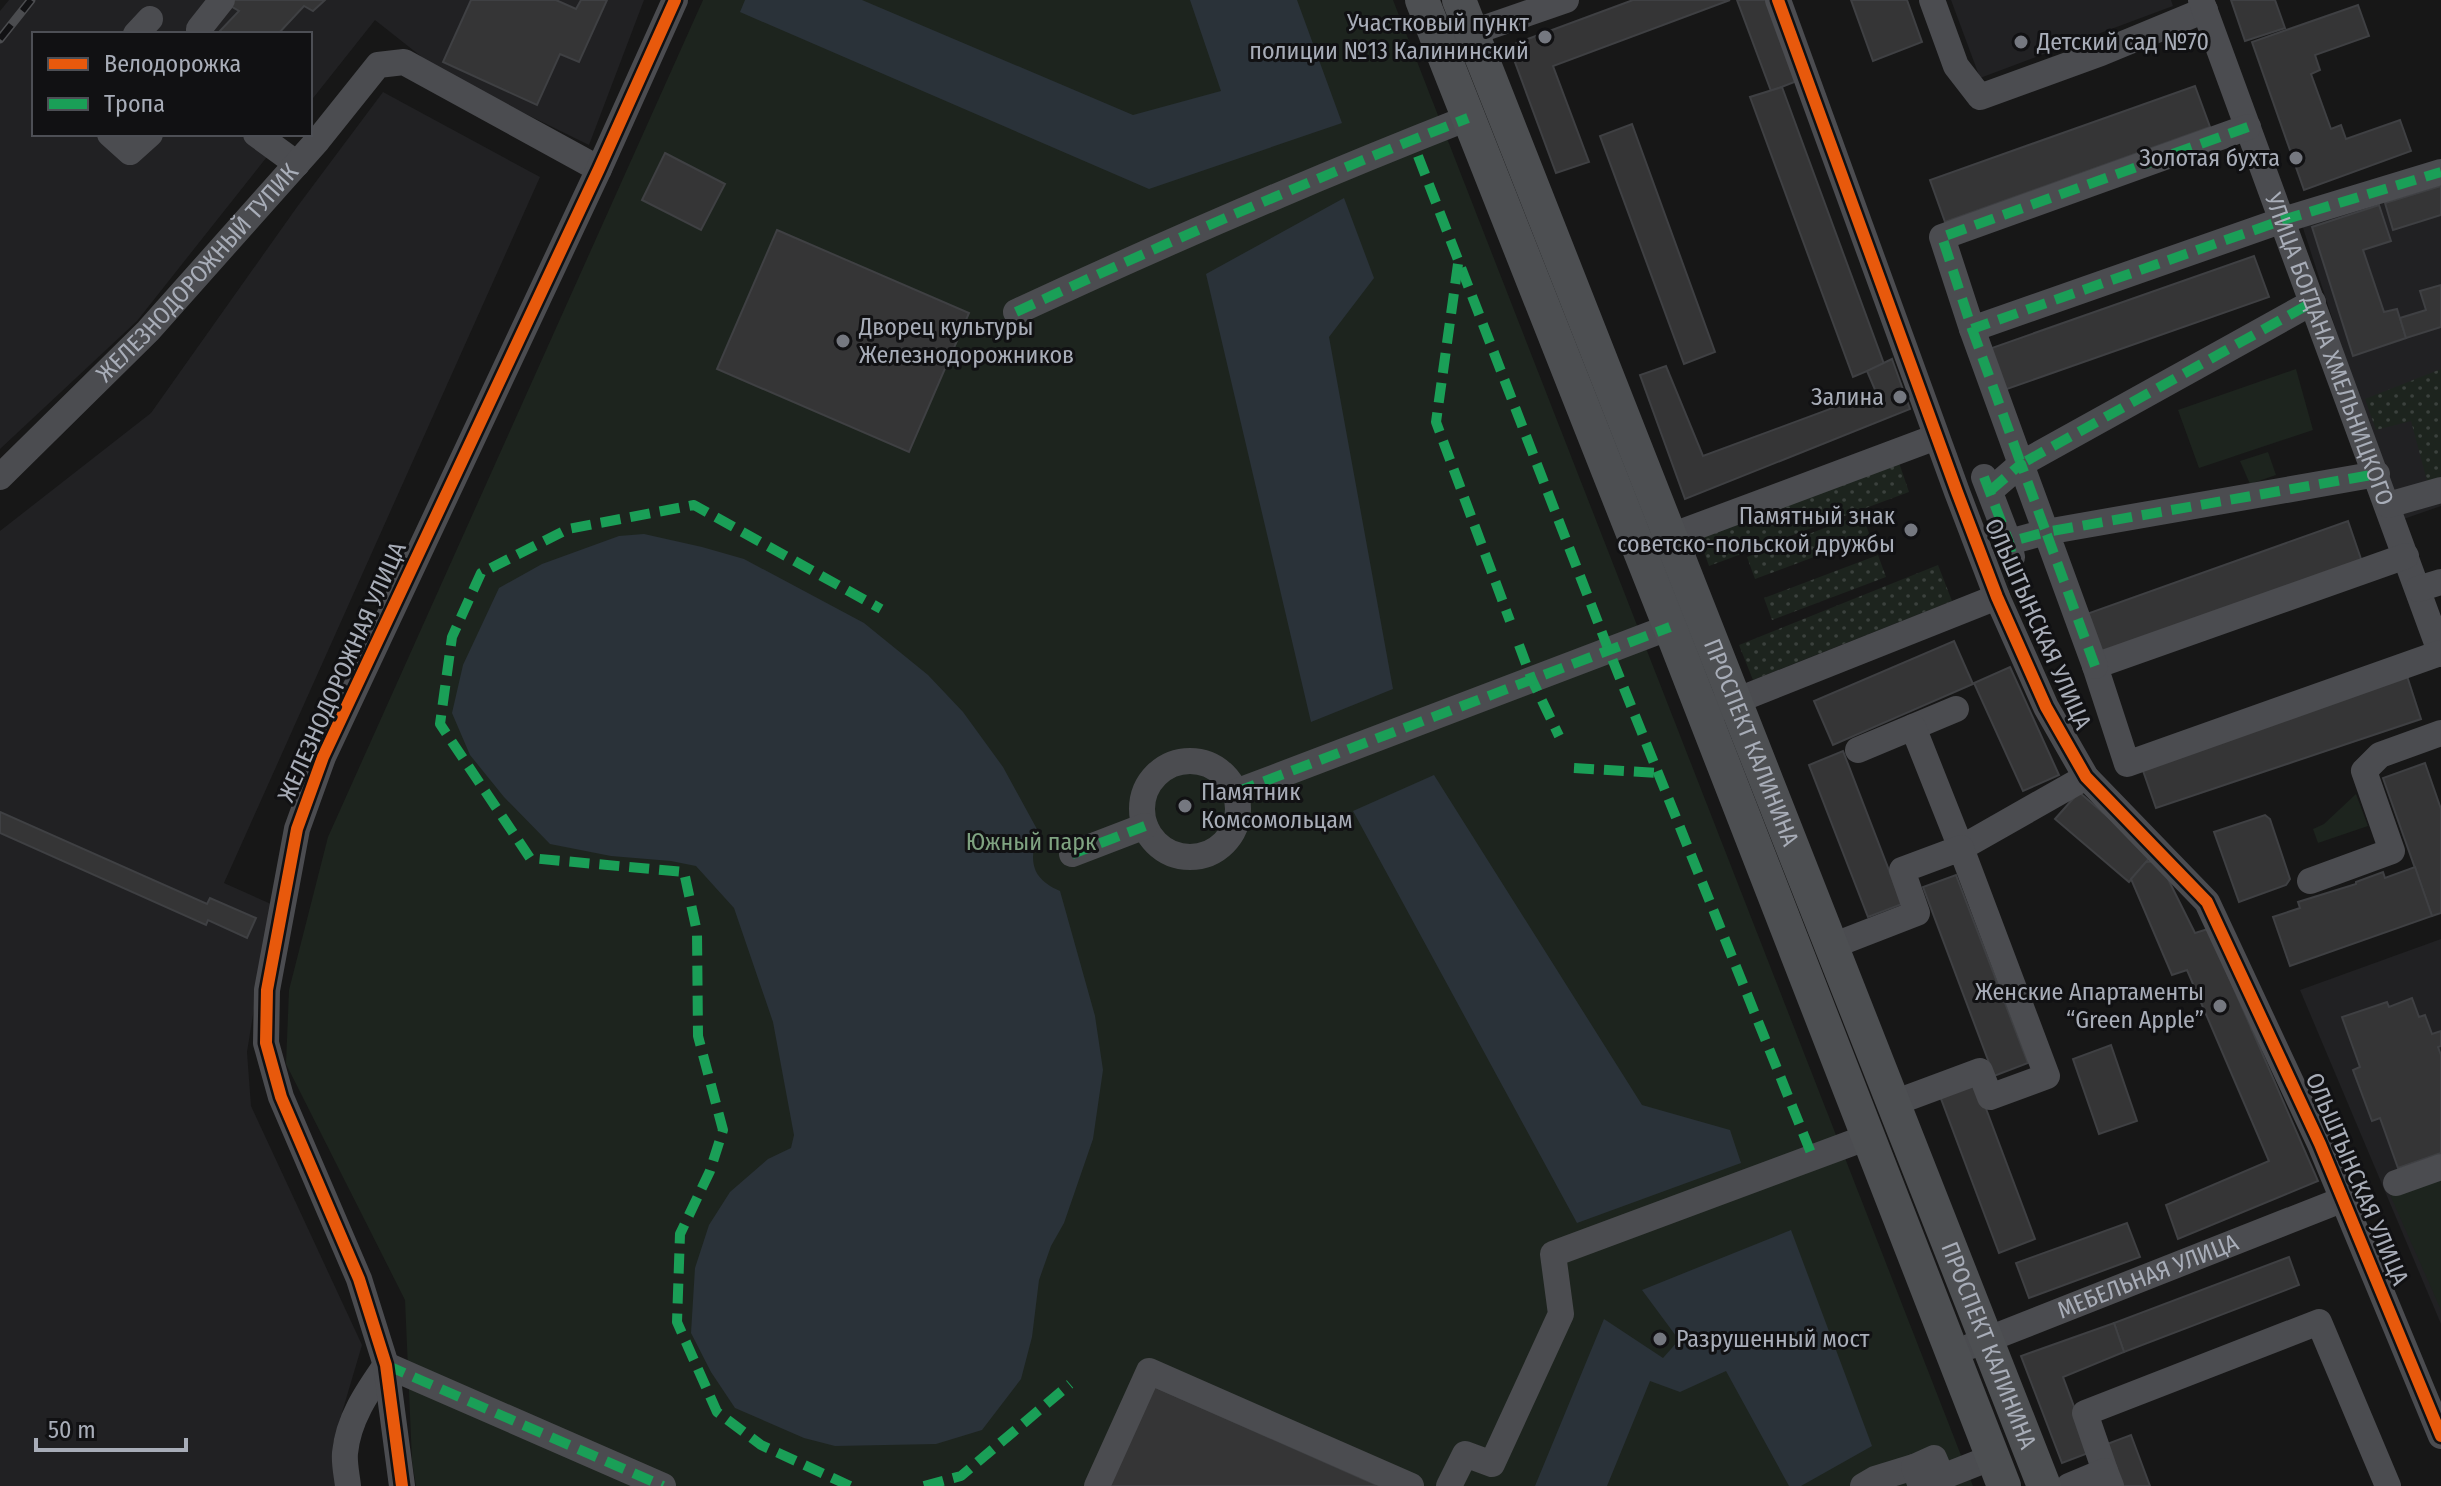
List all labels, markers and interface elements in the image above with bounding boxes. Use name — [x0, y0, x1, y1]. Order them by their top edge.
place label: Участковый пункт полиции №13 Калининский — [1249, 9, 1529, 65]
marker: Участковый пункт полиции №13 Калининский — [1536, 28, 1554, 46]
place label: Детский сад №70 — [2036, 28, 2209, 56]
legend — [32, 32, 312, 136]
marker: Детский сад №70 — [2012, 33, 2030, 51]
text: Велодорожка — [104, 50, 241, 78]
text: Тропа — [104, 90, 165, 118]
place label: Золотая бухта — [2139, 144, 2280, 172]
marker: Золотая бухта — [2287, 149, 2305, 167]
street label: ЖЕЛЕЗНОДОРОЖНЫЙ ТУПИК — [91, 158, 304, 388]
street label: УЛИЦА БОГДАНА ХМЕЛЬНИЦКОГО — [2259, 188, 2399, 509]
place label: Дворец культуры Железнодорожников — [858, 313, 1074, 369]
marker: Дворец культуры Железнодорожников — [834, 332, 852, 350]
place label: Залина — [1811, 383, 1884, 411]
marker: Залина — [1891, 388, 1909, 406]
place label: Памятный знак советско-польской дружбы — [1617, 502, 1896, 558]
street label: ОЛЬШТЫНСКАЯ УЛИЦА — [1979, 514, 2097, 734]
marker: Памятный знак советско-польской дружбы — [1902, 521, 1920, 539]
street label: ЖЕЛЕЗНОДОРОЖНАЯ УЛИЦА — [272, 537, 412, 806]
street label: ПРОСПЕКТ КАЛИНИНА — [1698, 635, 1805, 850]
place label: Памятник Комсомольцам — [1201, 778, 1353, 834]
marker: Памятник Комсомольцам — [1176, 797, 1194, 815]
park label: Южный парк — [966, 828, 1097, 856]
place label: Женские Апартаменты “Green Apple” — [1975, 978, 2204, 1034]
marker: Женские Апартаменты “Green Apple” — [2211, 997, 2229, 1015]
street label: ОЛЬШТЫНСКАЯ УЛИЦА — [2300, 1069, 2415, 1290]
street label: МЕБЕЛЬНАЯ УЛИЦА — [2053, 1228, 2242, 1325]
street label: ПРОСПЕКТ КАЛИНИНА — [1935, 1238, 2042, 1453]
place label: Разрушенный мост — [1676, 1325, 1870, 1353]
marker: Разрушенный мост — [1651, 1330, 1669, 1348]
scale bar — [36, 1402, 186, 1452]
text: 50 m — [48, 1416, 96, 1444]

